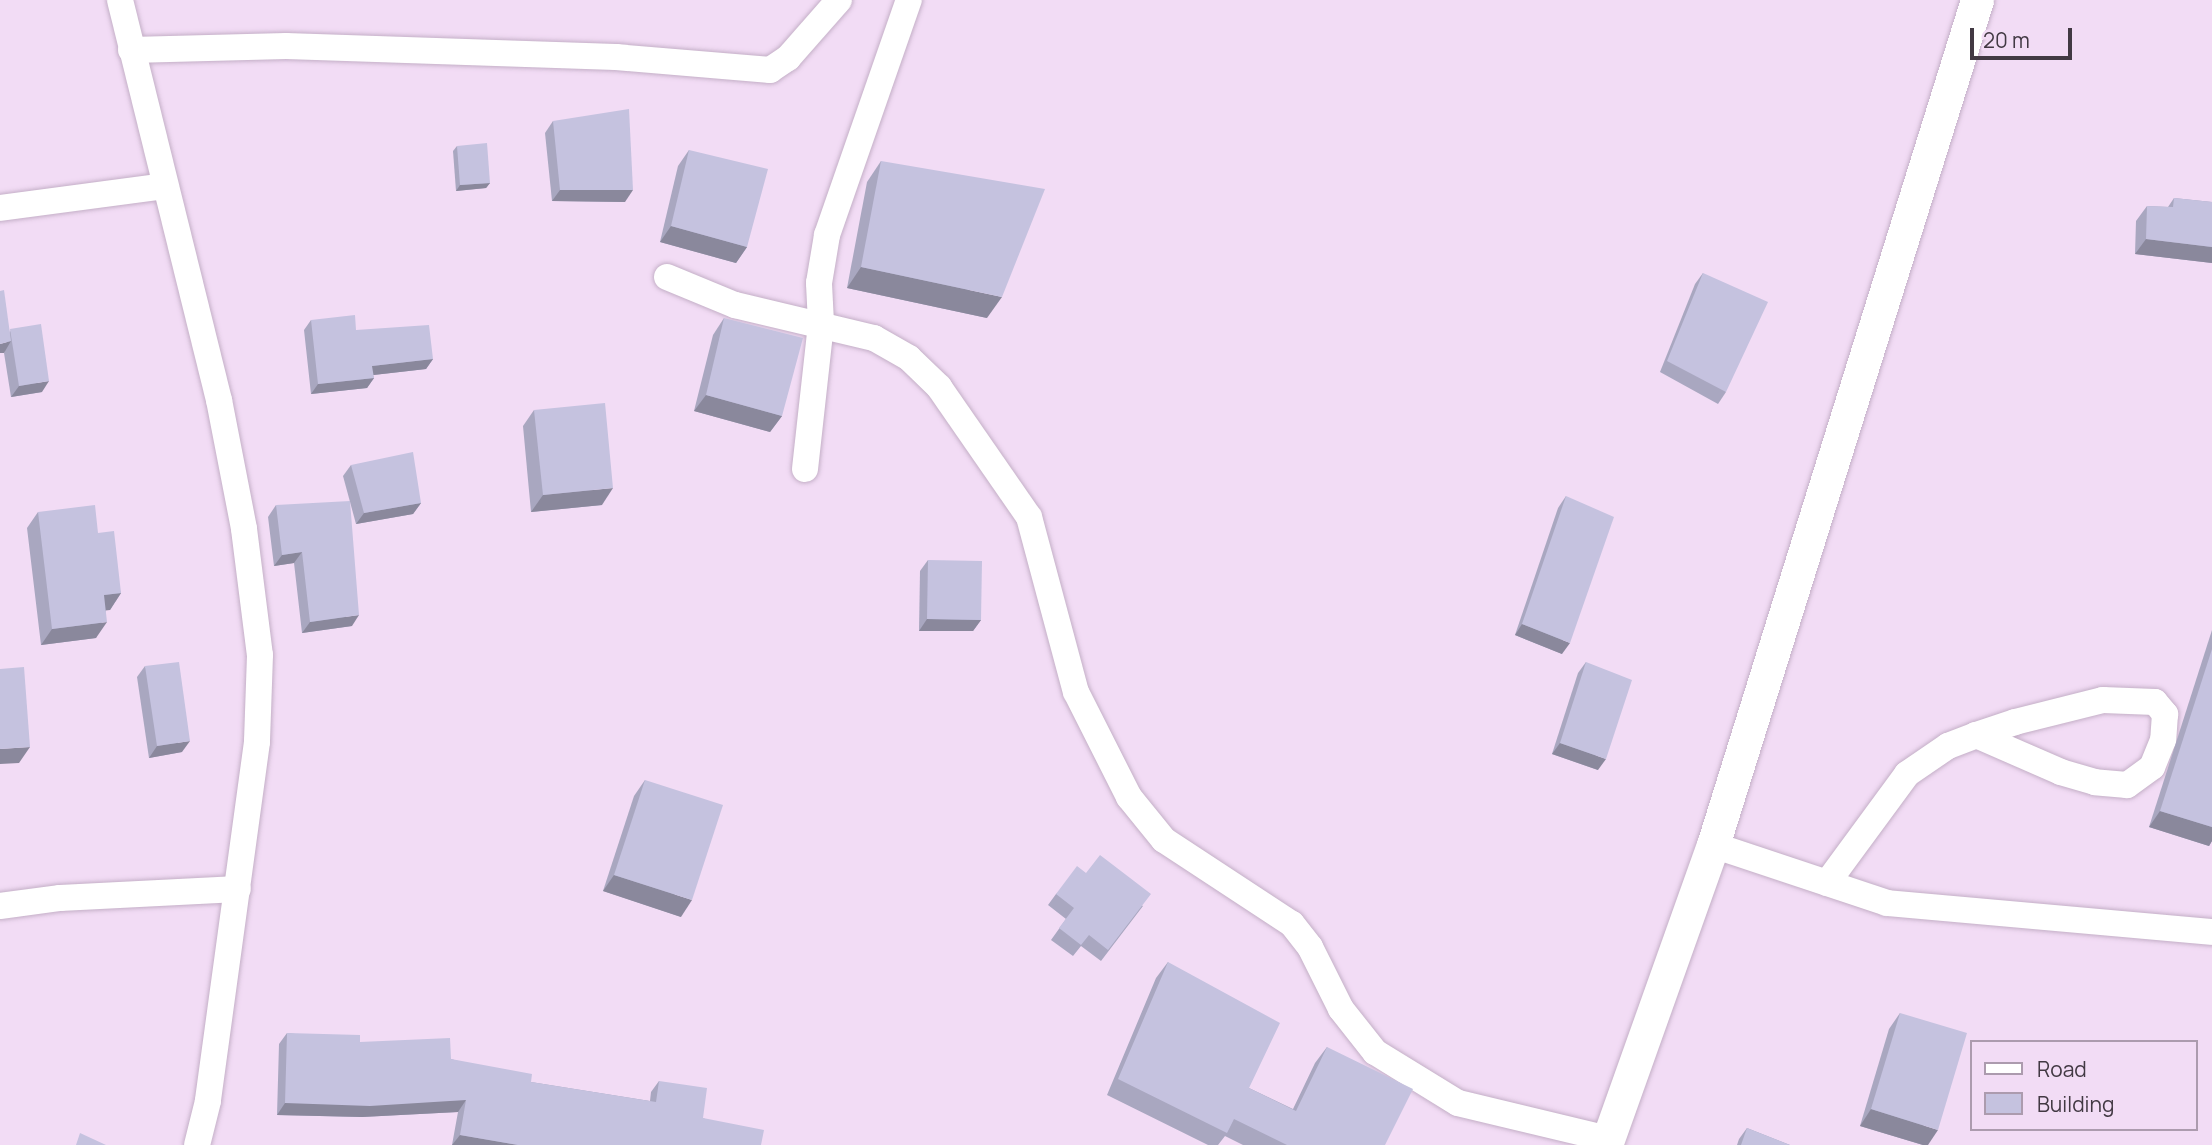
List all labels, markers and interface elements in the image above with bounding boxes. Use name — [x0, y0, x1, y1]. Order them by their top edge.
scale bar — [1974, 14, 2076, 58]
text: 20 m — [1983, 26, 2030, 54]
legend — [1970, 1040, 2198, 1131]
text: Road — [2037, 1055, 2087, 1083]
text: Building — [2037, 1090, 2114, 1118]

